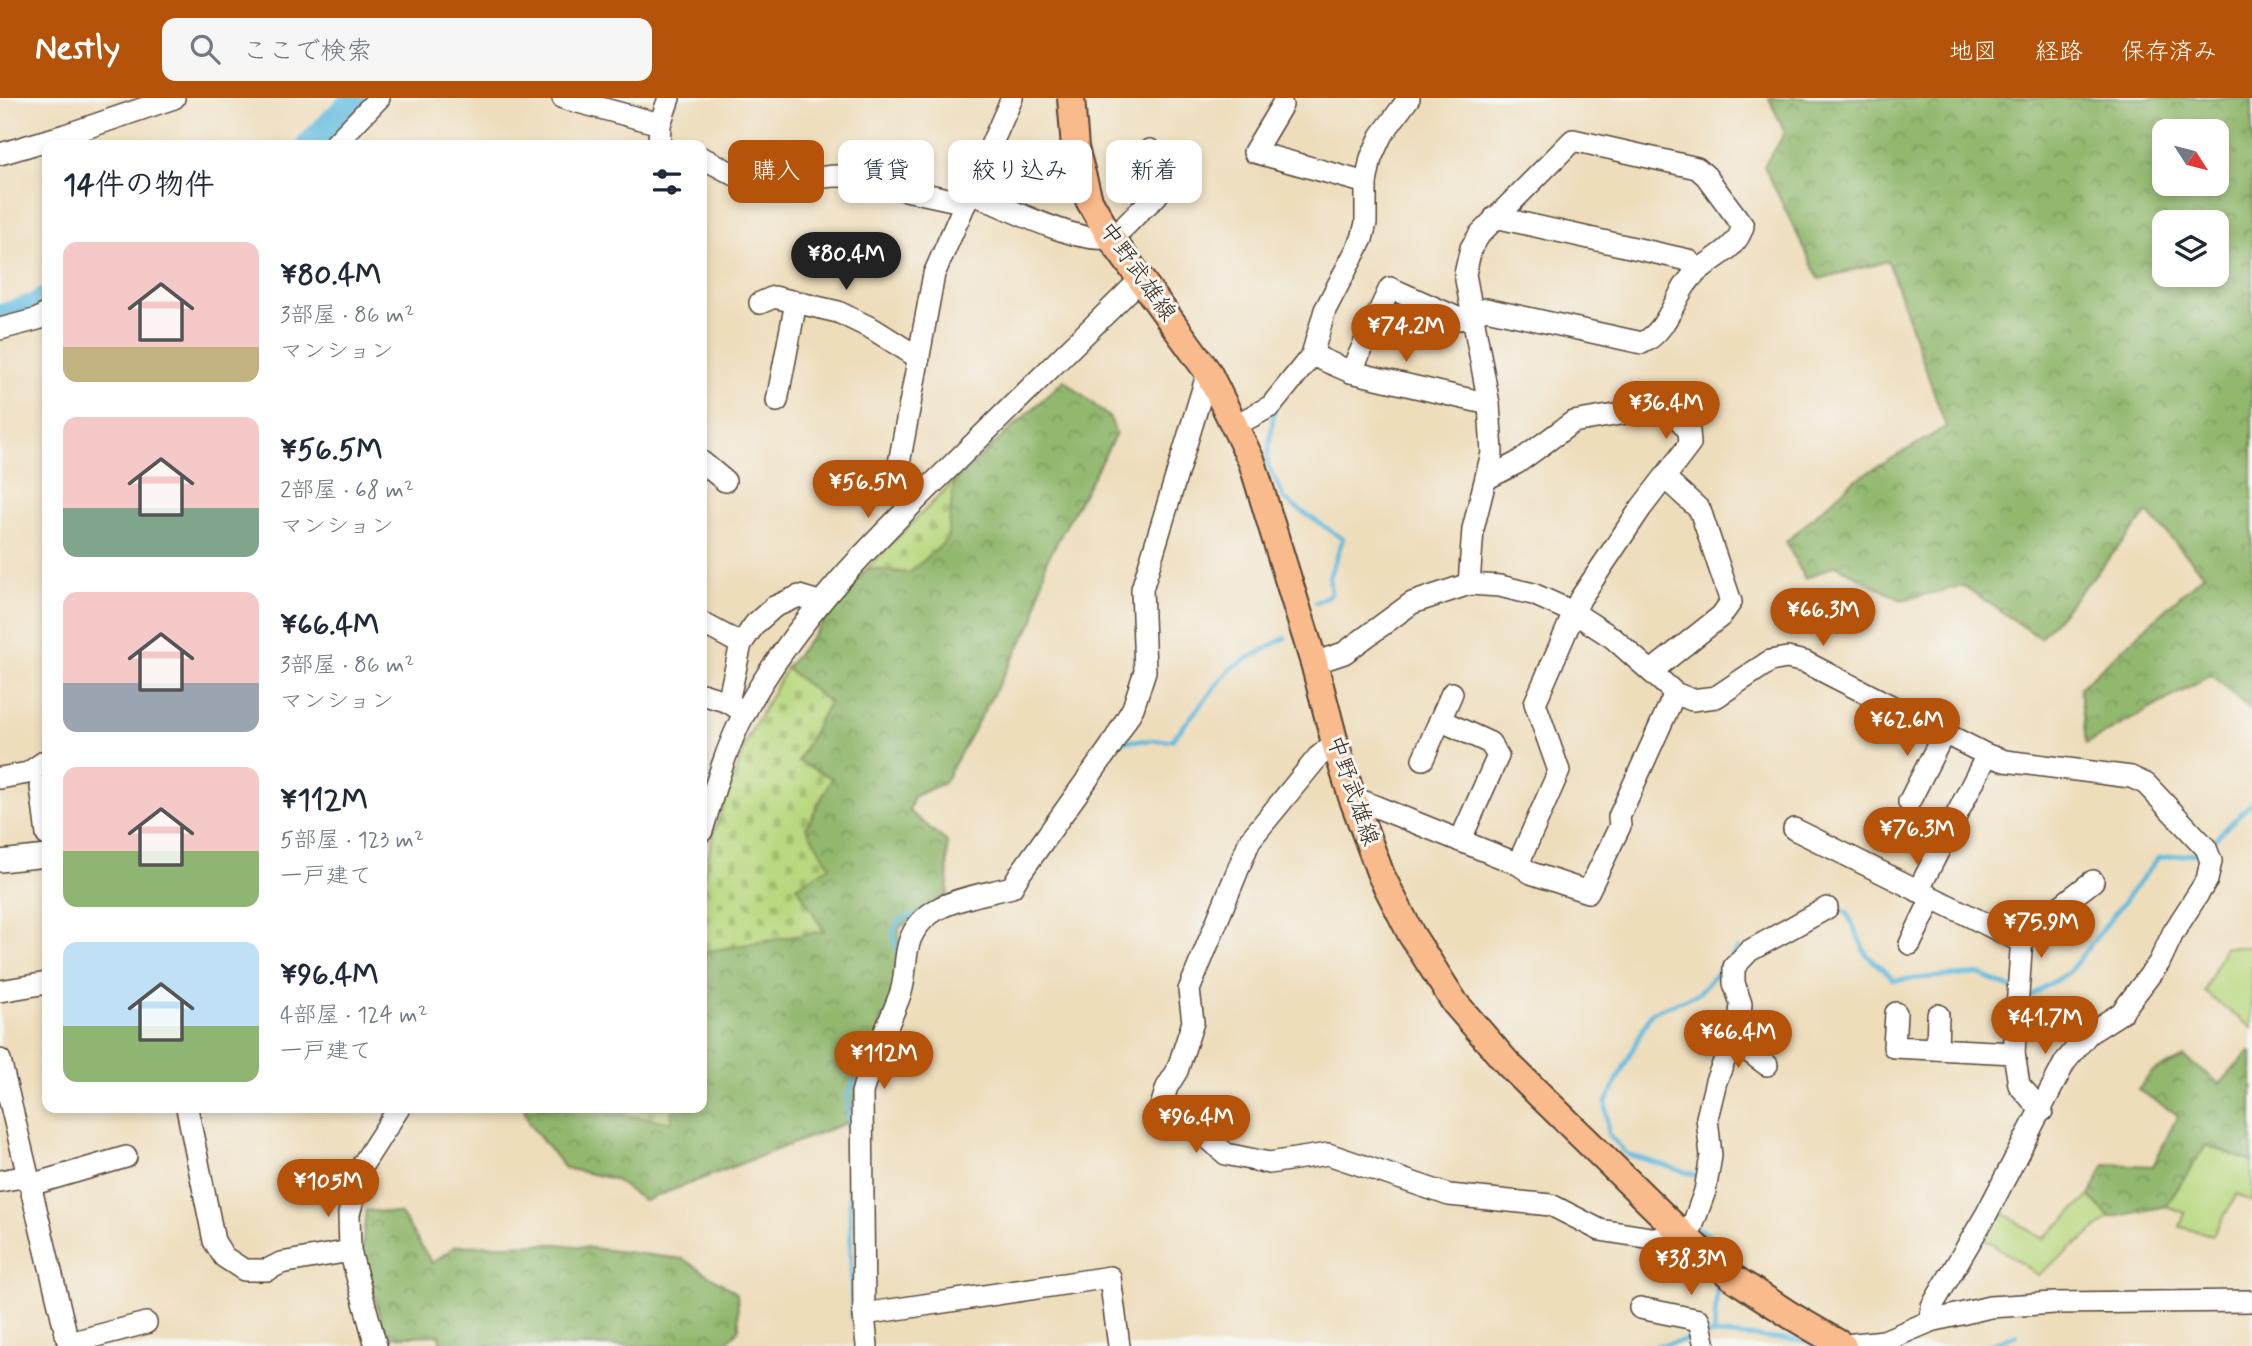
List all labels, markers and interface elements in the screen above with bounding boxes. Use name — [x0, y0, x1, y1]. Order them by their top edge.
search box — [162, 18, 652, 81]
text: Nestly — [35, 27, 120, 71]
icon: search — [186, 30, 224, 68]
text: ここで検索 — [242, 35, 372, 69]
text: 地図 — [1949, 37, 1997, 68]
text: 経路 — [2035, 37, 2083, 68]
text: 保存済み — [2121, 37, 2217, 68]
north arrow — [2152, 119, 2230, 196]
map controls — [2152, 119, 2229, 287]
chip: 購入 — [728, 140, 824, 203]
chip: 賃貸 — [838, 140, 934, 203]
chip: 絞り込み — [948, 140, 1092, 203]
chip: 新着 — [1106, 140, 1202, 203]
icon: filters — [648, 163, 686, 201]
text: 14件の物件 — [63, 166, 215, 205]
button: layers — [2152, 210, 2229, 287]
street label: 中野武雄線 — [1092, 216, 1182, 328]
pin: ¥80.4M — [789, 232, 903, 292]
text: ¥80.4M — [807, 240, 885, 270]
text: ¥80.4M — [280, 256, 381, 295]
icon: home — [119, 270, 203, 354]
text: 3部屋 · 86 m² — [280, 301, 414, 331]
pin: ¥74.2M — [1349, 304, 1463, 364]
text: ¥74.2M — [1367, 312, 1445, 342]
text: マンション — [280, 337, 394, 367]
pin: ¥36.4M — [1609, 382, 1723, 441]
text: ¥36.4M — [1629, 389, 1703, 419]
text: ¥56.5M — [280, 431, 382, 470]
icon: home — [119, 445, 203, 529]
pin: ¥56.5M — [811, 460, 925, 520]
text: ¥56.5M — [829, 468, 907, 498]
text: 2部屋 · 68 m² — [280, 476, 414, 506]
text: マンション — [280, 512, 394, 542]
pin: ¥66.3M — [1766, 588, 1880, 648]
text: ¥66.3M — [1786, 596, 1860, 626]
text: ¥66.4M — [280, 606, 379, 645]
icon: home — [119, 620, 203, 704]
text: 3部屋 · 86 m² — [280, 651, 414, 681]
text: マンション — [280, 687, 394, 717]
pin: ¥62.6M — [1850, 698, 1964, 758]
text: ¥62.6M — [1870, 706, 1944, 736]
street label: 中野武雄線 — [1319, 732, 1385, 850]
text: ¥112M — [280, 781, 368, 820]
icon: home — [119, 795, 203, 879]
pin: ¥76.3M — [1860, 808, 1974, 867]
text: ¥76.3M — [1879, 815, 1955, 845]
text: 5部屋 · 123 m² — [280, 826, 424, 856]
text: 一戸建て — [280, 862, 372, 892]
pin: ¥75.9M — [1984, 900, 2098, 960]
text: ¥75.9M — [2003, 908, 2079, 938]
text: ¥96.4M — [280, 956, 379, 995]
icon: home — [119, 970, 203, 1054]
pin: ¥41.7M — [1988, 996, 2102, 1056]
text: 4部屋 · 124 m² — [280, 1001, 428, 1031]
text: ¥41.7M — [2007, 1004, 2083, 1034]
pin: ¥66.4M — [1681, 1010, 1795, 1070]
text: ¥66.4M — [1700, 1018, 1776, 1048]
pin: ¥112M — [835, 1032, 933, 1091]
text: 一戸建て — [280, 1037, 372, 1067]
text: ¥112M — [850, 1039, 918, 1069]
pin: ¥96.4M — [1139, 1096, 1253, 1155]
text: ¥96.4M — [1158, 1103, 1234, 1133]
pin: ¥105M — [279, 1160, 377, 1219]
text: ¥105M — [293, 1167, 363, 1197]
pin: ¥38.3M — [1634, 1238, 1748, 1297]
text: ¥38.3M — [1655, 1245, 1727, 1275]

